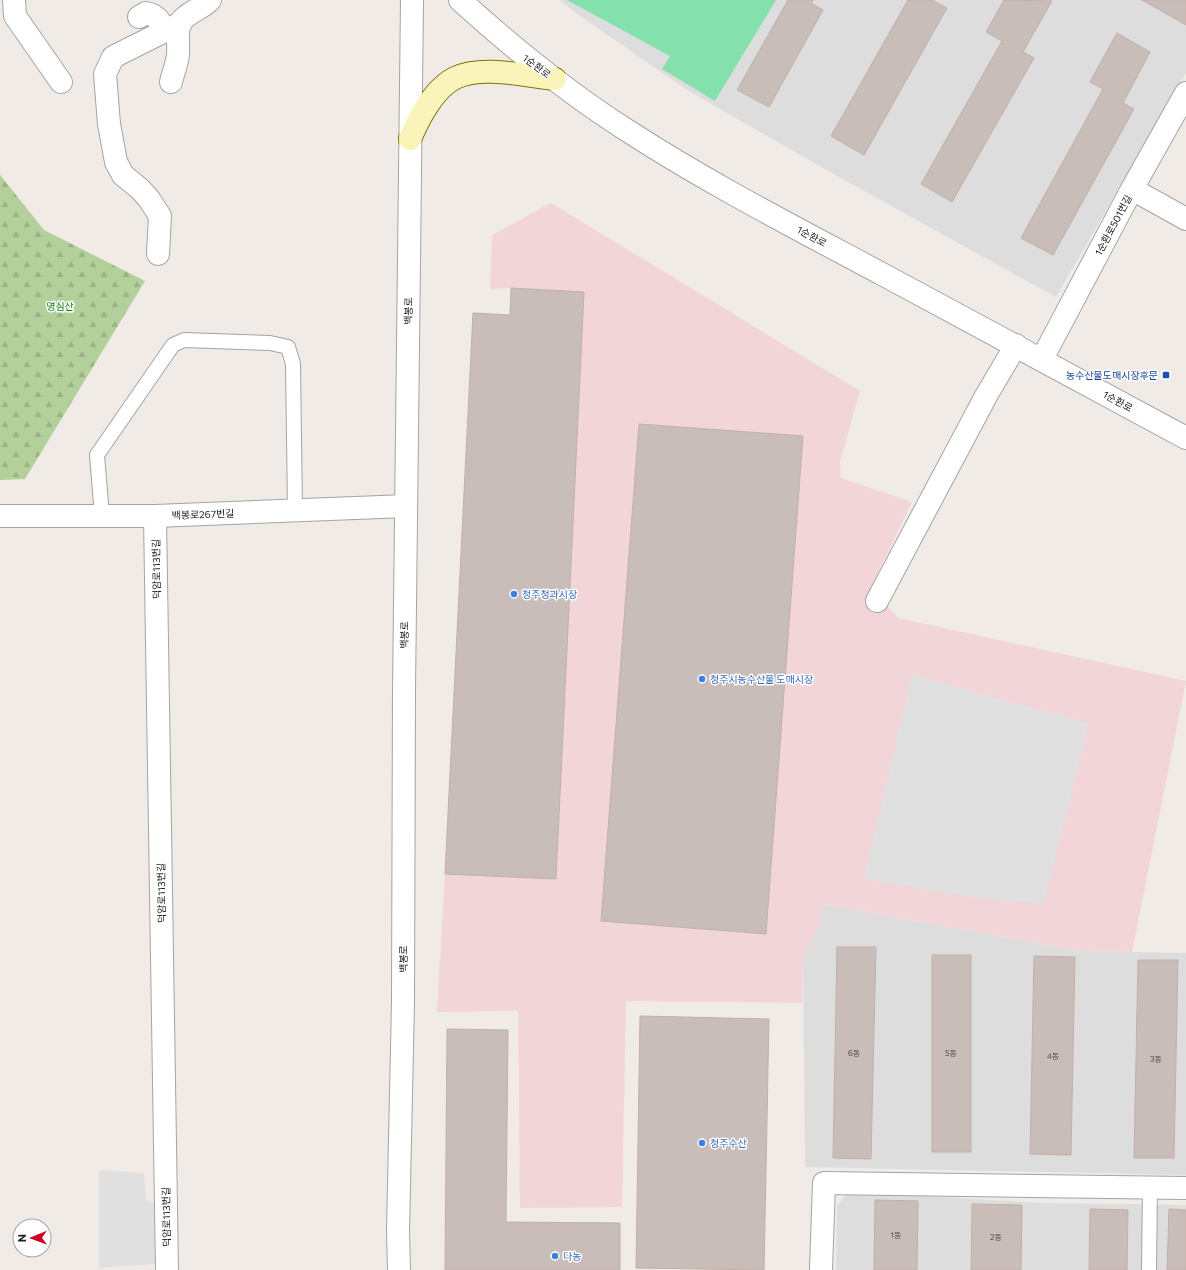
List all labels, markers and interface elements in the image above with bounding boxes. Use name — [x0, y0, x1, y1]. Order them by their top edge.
street label: 1순환로 — [521, 52, 553, 80]
street label: 1순환로501번길 — [1092, 193, 1134, 257]
street label: 1순환로 — [795, 223, 829, 249]
street label: 백봉로 — [402, 297, 414, 325]
park label: 명심산 — [46, 300, 74, 312]
place label: 농수산물도매시장후문 — [1066, 369, 1158, 381]
marker: 농수산물도매시장후문 — [1161, 370, 1171, 380]
street label: 1순환로 — [1101, 388, 1135, 414]
street label: 백봉로267번길 — [171, 507, 235, 521]
street label: 덕암로113번길 — [149, 539, 163, 599]
place label: 청주청과시장 — [522, 588, 577, 600]
marker: 청주청과시장 — [509, 589, 519, 599]
street label: 백봉로 — [398, 621, 410, 649]
place label: 청주시농수산물 도매시장 — [710, 673, 813, 685]
marker: 청주시농수산물 도매시장 — [697, 674, 707, 684]
street label: 덕암로113번길 — [154, 863, 168, 923]
street label: 백봉로 — [397, 945, 409, 973]
house number: 6동 — [848, 1048, 860, 1058]
house number: 5동 — [945, 1048, 957, 1058]
house number: 4동 — [1047, 1051, 1059, 1061]
house number: 3동 — [1150, 1054, 1162, 1064]
place label: 청주수산 — [710, 1137, 747, 1149]
marker: 청주수산 — [697, 1138, 707, 1148]
street label: 덕암로113번길 — [159, 1187, 173, 1247]
north arrow — [12, 1218, 52, 1258]
house number: 1동 — [891, 1230, 901, 1240]
house number: 2동 — [990, 1232, 1002, 1242]
text: N — [15, 1234, 28, 1242]
place label: 다농 — [563, 1250, 581, 1262]
marker: 다농 — [550, 1251, 560, 1261]

